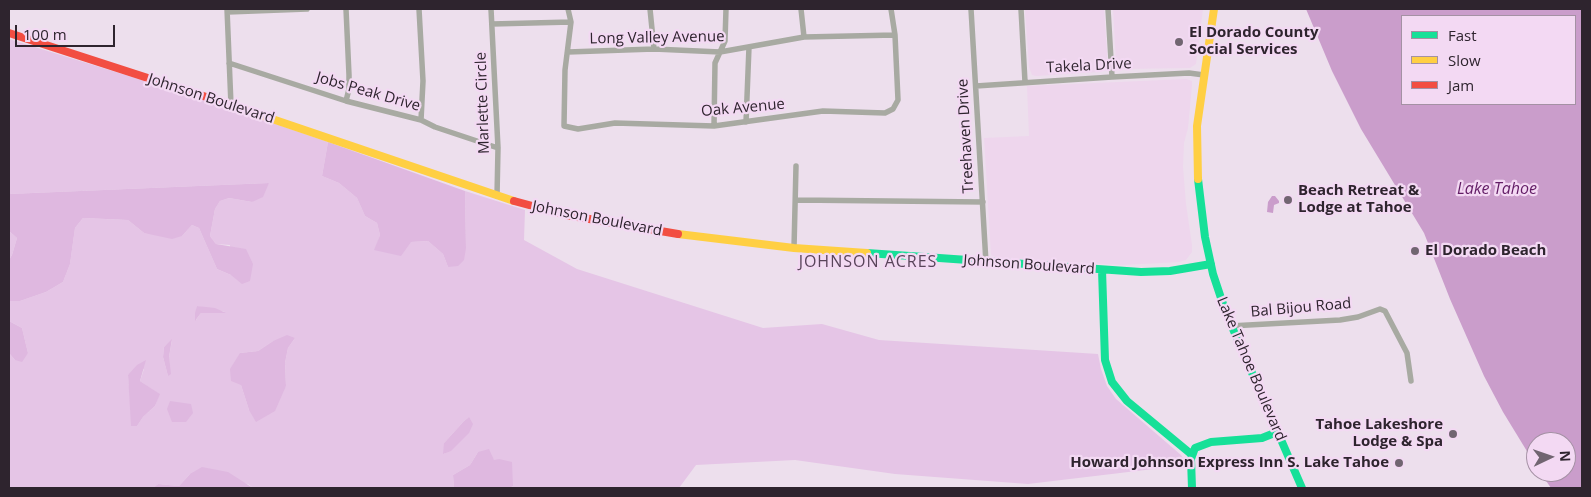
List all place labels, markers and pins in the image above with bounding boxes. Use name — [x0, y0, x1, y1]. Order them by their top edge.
place label: El Dorado County Social Services — [1189, 24, 1318, 59]
marker: El Dorado County Social Services — [1173, 36, 1185, 48]
place label: Beach Retreat & Lodge at Tahoe — [1298, 182, 1419, 217]
marker: Beach Retreat & Lodge at Tahoe — [1282, 194, 1294, 206]
place label: El Dorado Beach — [1425, 242, 1546, 260]
marker: El Dorado Beach — [1409, 245, 1421, 257]
place label: Tahoe Lakeshore Lodge & Spa — [1315, 416, 1443, 451]
marker: Tahoe Lakeshore Lodge & Spa — [1447, 428, 1459, 440]
place label: Howard Johnson Express Inn S. Lake Tahoe — [1070, 454, 1389, 472]
marker: Howard Johnson Express Inn S. Lake Tahoe — [1393, 457, 1405, 469]

